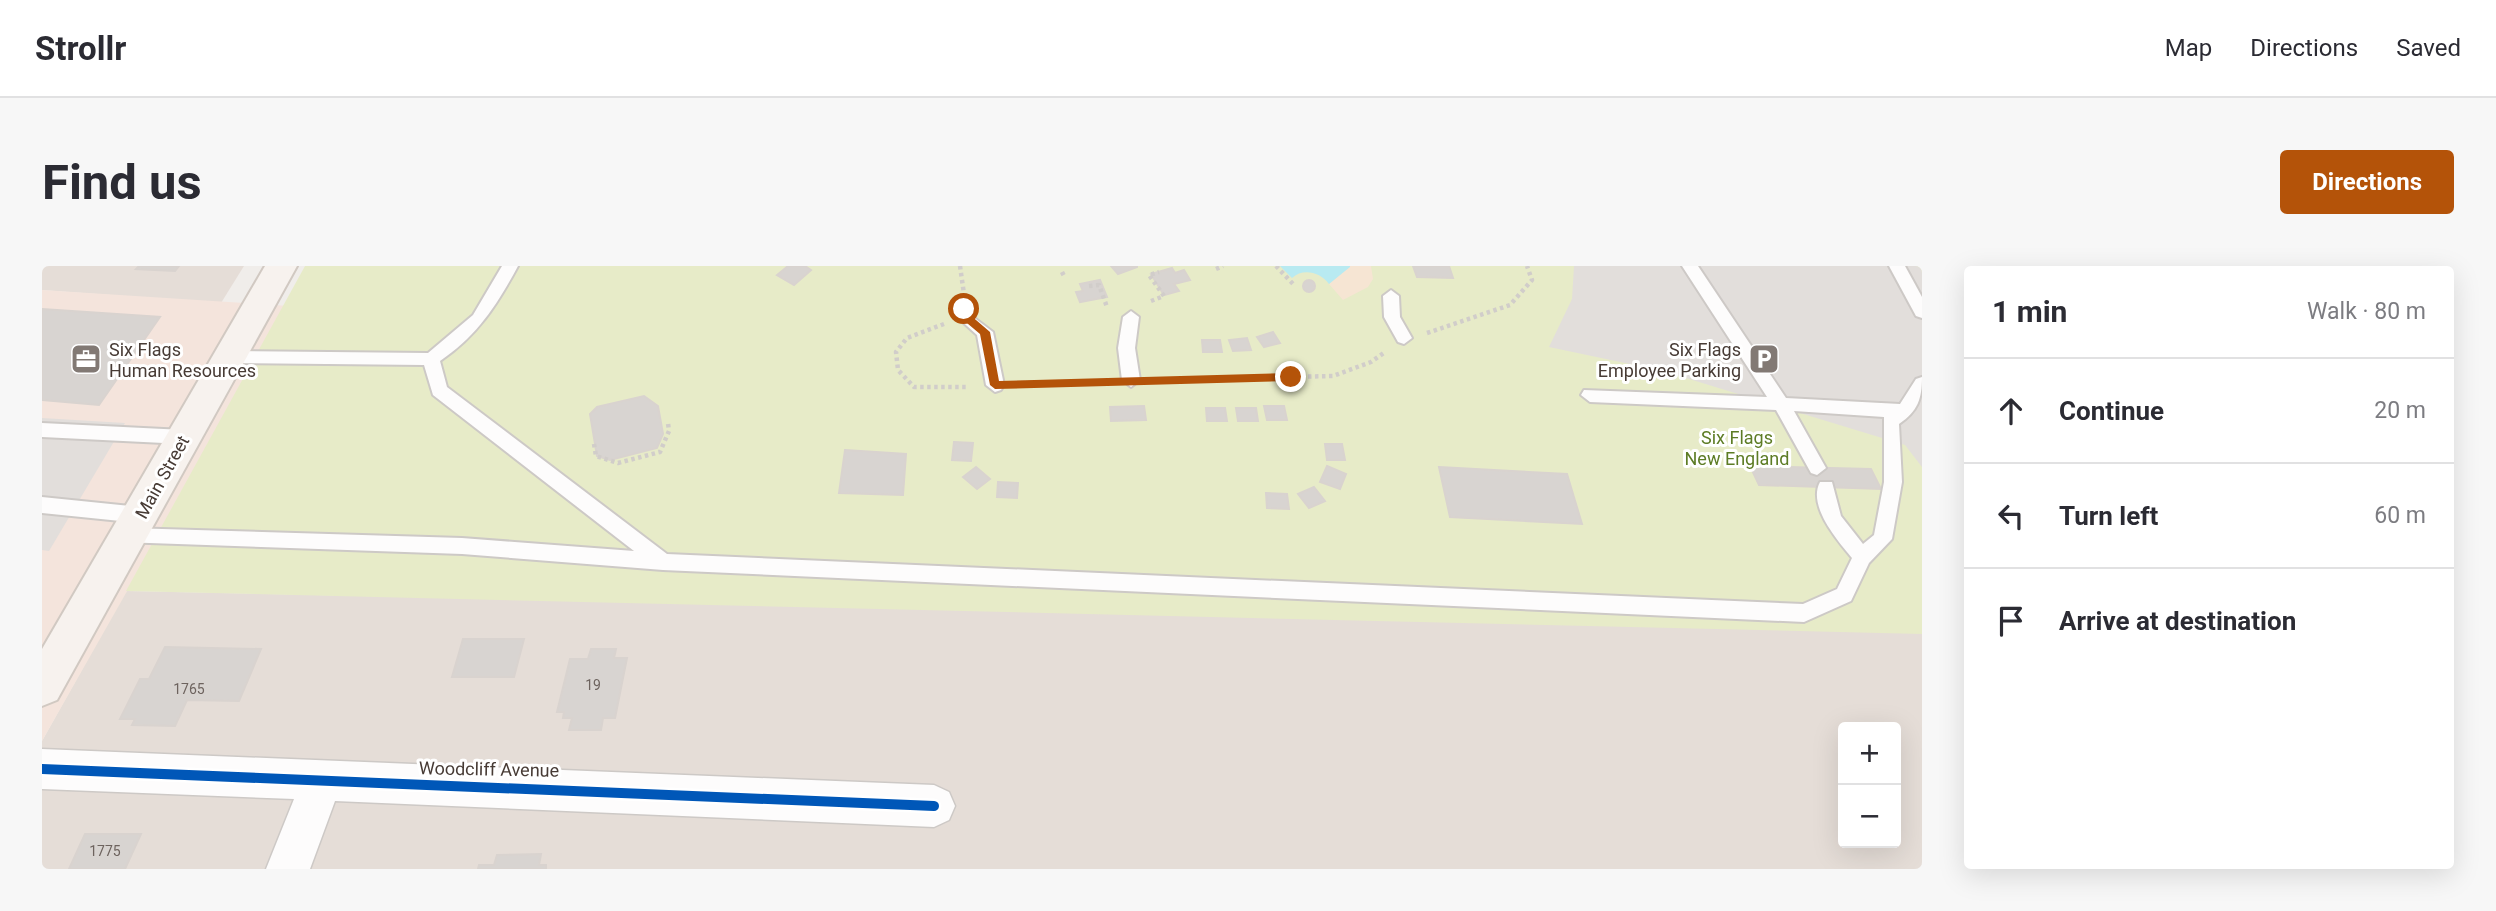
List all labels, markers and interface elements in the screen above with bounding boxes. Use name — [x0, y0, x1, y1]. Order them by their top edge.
text: Strollr — [35, 29, 126, 68]
text: Map — [2165, 34, 2212, 62]
text: Directions — [2250, 34, 2358, 62]
text: Saved — [2396, 34, 2461, 62]
button: Directions — [2280, 150, 2454, 214]
text: Find us — [42, 154, 202, 211]
route start — [948, 293, 979, 324]
text: 1 min — [1992, 294, 2067, 329]
text: Walk · 80 m — [2307, 298, 2426, 325]
place label: Six Flags Human Resources — [109, 339, 256, 381]
place label: Six Flags Employee Parking — [1598, 339, 1741, 381]
office icon: Six Flags Human Resources — [69, 342, 103, 376]
parking icon: Six Flags Employee Parking — [1747, 342, 1781, 376]
route end — [1275, 361, 1306, 392]
icon: ahead — [1992, 392, 2030, 430]
text: Continue — [2059, 396, 2164, 426]
text: 20 m — [2374, 397, 2426, 424]
park label: Six Flags New England — [1685, 427, 1789, 469]
street label: Main Street — [131, 432, 193, 522]
icon: left — [1992, 497, 2030, 535]
text: Turn left — [2059, 501, 2158, 531]
text: 60 m — [2374, 502, 2426, 529]
icon: arrive — [1992, 602, 2030, 640]
text: Arrive at destination — [2059, 606, 2296, 636]
house number: 19 — [585, 677, 601, 693]
house number: 1765 — [173, 681, 205, 697]
map controls — [1838, 722, 1901, 848]
button: + — [1838, 722, 1901, 785]
street label: Woodcliff Avenue — [419, 757, 559, 781]
button: − — [1838, 785, 1901, 848]
house number: 1775 — [89, 843, 121, 859]

